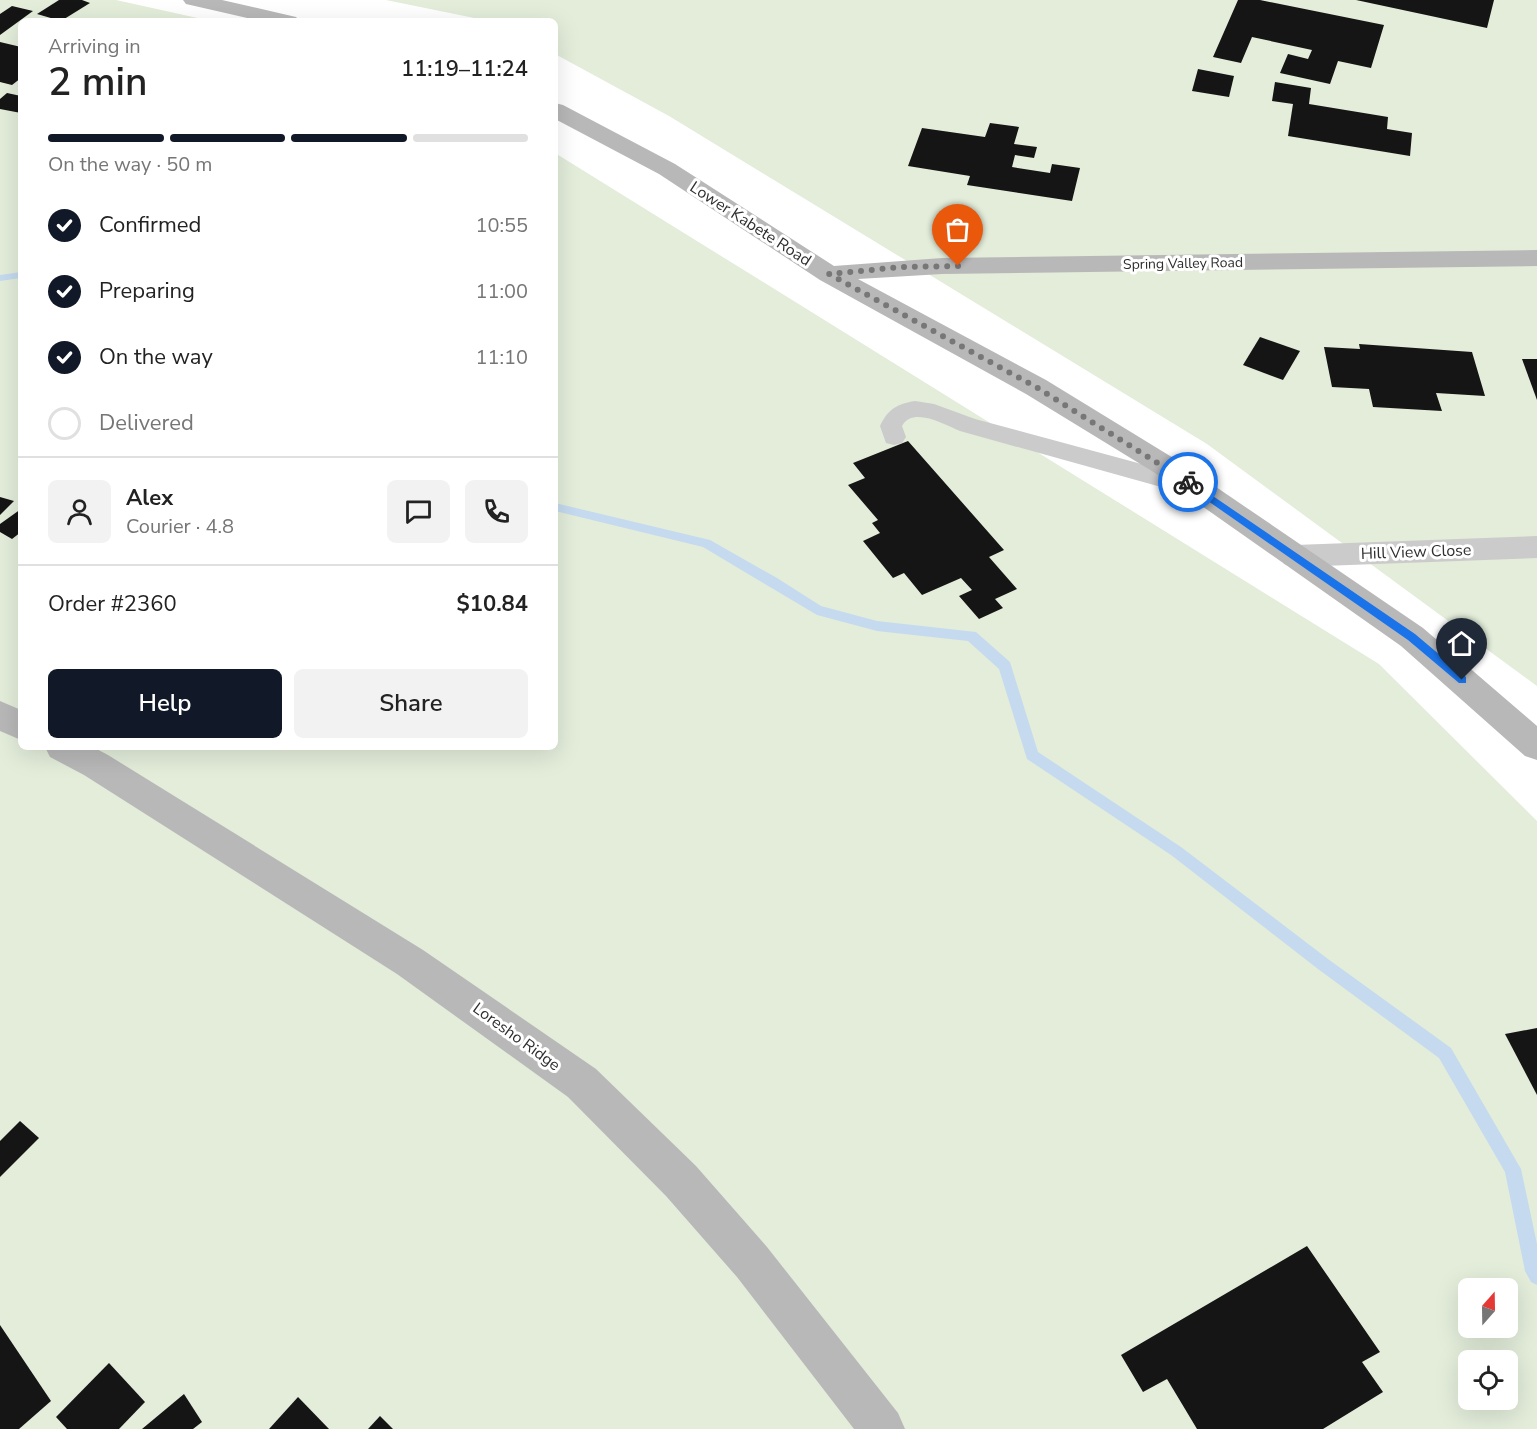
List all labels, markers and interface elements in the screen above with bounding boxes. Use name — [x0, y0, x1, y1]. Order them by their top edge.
text: Arriving in — [48, 33, 141, 60]
text: 11:19–11:24 — [401, 54, 528, 84]
text: 2 min — [48, 56, 147, 109]
text: On the way · 50 m — [48, 151, 212, 178]
street label: Lower Kabete Road — [685, 176, 815, 271]
pin — [932, 204, 983, 266]
icon: check — [48, 209, 81, 242]
text: Confirmed — [99, 210, 201, 240]
text: 10:55 — [475, 212, 528, 239]
icon: bag — [941, 213, 974, 246]
street label: Spring Valley Road — [1123, 253, 1243, 274]
icon: check — [48, 275, 81, 308]
text: Preparing — [99, 276, 195, 306]
text: 11:00 — [475, 278, 528, 305]
icon: check — [48, 341, 81, 374]
text: On the way — [99, 342, 213, 372]
text: 11:10 — [475, 344, 528, 371]
text: Delivered — [99, 408, 194, 438]
courier — [1158, 452, 1218, 512]
icon: bike — [1172, 466, 1205, 499]
button: person — [48, 480, 111, 543]
button: chat — [387, 480, 450, 543]
button: phone — [465, 480, 528, 543]
text: Alex — [126, 483, 173, 513]
text: Courier · 4.8 — [126, 513, 234, 540]
street label: Hill View Close — [1360, 539, 1472, 565]
text: Order #2360 — [48, 589, 177, 619]
text: $10.84 — [457, 589, 528, 619]
pin — [1436, 618, 1487, 680]
icon: home — [1445, 627, 1478, 660]
button: Help — [48, 669, 282, 738]
button: Share — [294, 669, 528, 738]
street label: Loresho Ridge — [468, 998, 565, 1076]
north arrow — [1458, 1278, 1518, 1338]
map controls — [1458, 1278, 1518, 1410]
button: locate — [1458, 1350, 1518, 1410]

